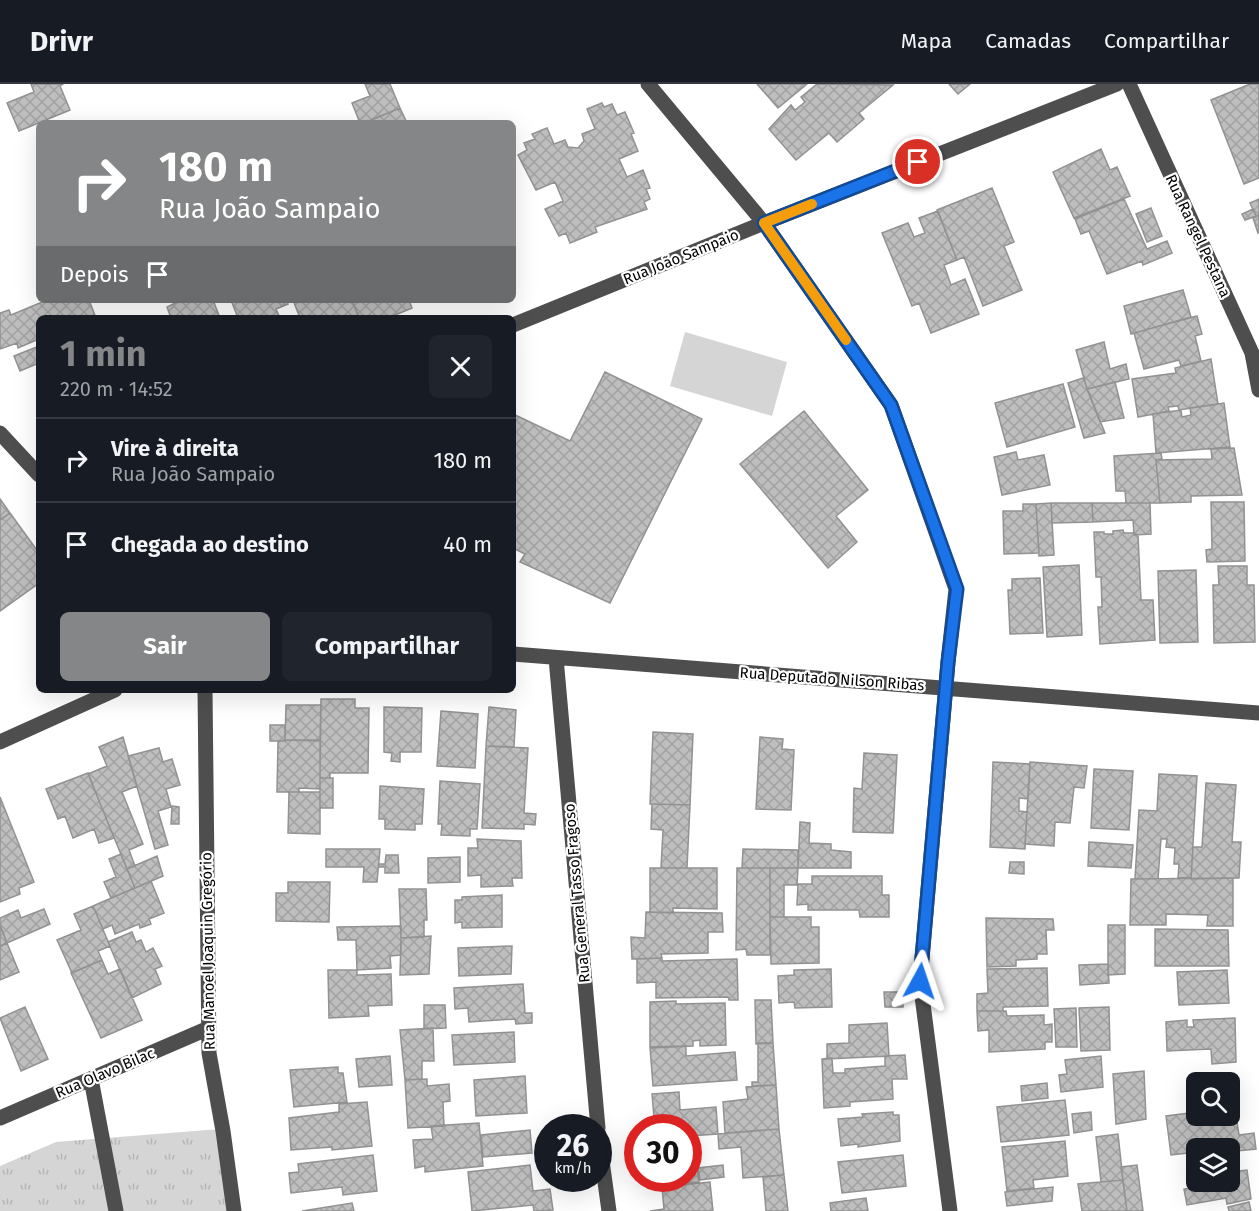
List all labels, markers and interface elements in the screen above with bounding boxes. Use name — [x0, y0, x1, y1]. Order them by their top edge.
text: Drivr — [30, 25, 93, 58]
text: Mapa — [901, 28, 952, 54]
text: Camadas — [985, 28, 1071, 54]
text: Compartilhar — [1104, 28, 1229, 54]
pin — [892, 136, 943, 187]
text: 180 m — [159, 142, 273, 192]
icon: right — [60, 144, 138, 222]
icon: arrive — [901, 145, 934, 178]
street label: Rua Rangel Pestana — [1162, 172, 1234, 300]
text: Rua João Sampaio — [159, 193, 381, 225]
street label: Rua João Sampaio — [621, 226, 741, 288]
icon: arrive — [141, 258, 174, 291]
text: Depois — [60, 261, 129, 288]
text: 1 min — [60, 332, 147, 376]
button: close — [429, 335, 492, 398]
text: 220 m · 14:52 — [60, 377, 173, 401]
text: Vire à direita — [111, 435, 239, 462]
icon: right — [60, 444, 93, 477]
text: 180 m — [433, 447, 492, 474]
text: Rua João Sampaio — [111, 462, 275, 486]
icon: arrive — [60, 528, 93, 561]
text: Chegada ao destino — [111, 531, 309, 558]
text: 40 m — [443, 531, 492, 558]
button: Sair — [60, 612, 270, 681]
button: Compartilhar — [282, 612, 492, 681]
street label: Rua Deputado Nilson Ribas — [739, 664, 925, 694]
street label: Rua General Tasso Fragoso — [560, 803, 594, 983]
street label: Rua Manoel Joaquin Gregório — [197, 852, 219, 1050]
position arrow — [888, 949, 952, 1013]
street label: Rua Olavo Bilac — [53, 1044, 157, 1102]
map controls — [1186, 1072, 1240, 1192]
button: search — [1186, 1072, 1240, 1126]
speed limit sign: 30 — [624, 1114, 702, 1192]
text: 26 — [557, 1128, 589, 1164]
button: layers — [1186, 1138, 1240, 1192]
text: km/h — [554, 1159, 592, 1177]

